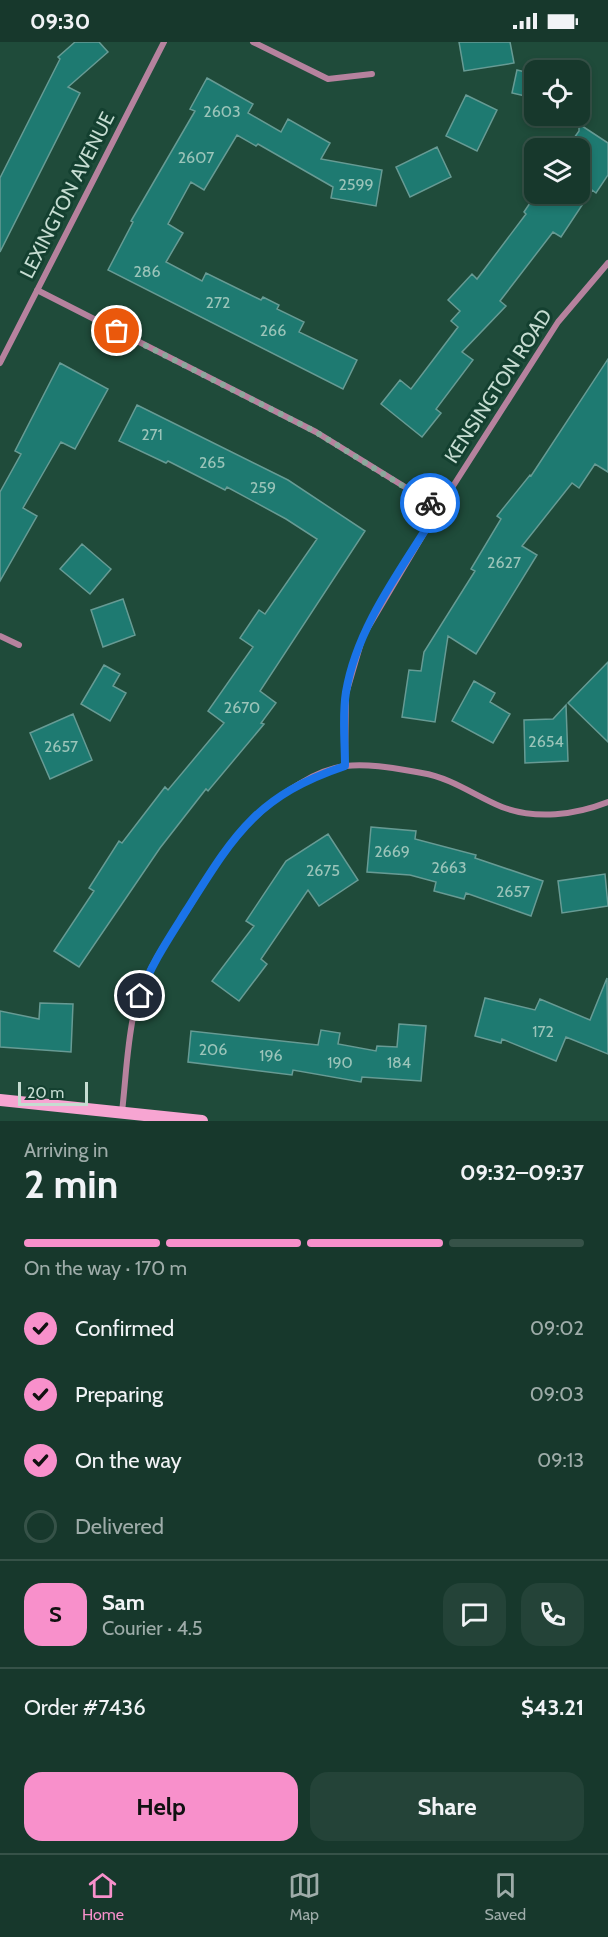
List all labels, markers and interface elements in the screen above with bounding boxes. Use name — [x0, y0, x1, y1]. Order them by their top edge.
text: 09:30 — [30, 8, 90, 35]
map controls — [524, 60, 590, 204]
button: locate — [524, 60, 590, 126]
house number: 2603 — [203, 102, 241, 121]
street label: LEXINGTON AVENUE — [15, 108, 119, 282]
button: layers — [524, 138, 590, 204]
house number: 2607 — [178, 148, 214, 167]
house number: 2599 — [338, 175, 374, 194]
house number: 286 — [133, 262, 161, 281]
house number: 272 — [206, 293, 230, 312]
street label: KENSINGTON ROAD — [439, 304, 557, 468]
pin — [91, 305, 142, 356]
icon: bag — [100, 314, 133, 347]
house number: 266 — [260, 321, 286, 340]
house number: 271 — [141, 425, 163, 444]
house number: 265 — [199, 453, 225, 472]
courier — [400, 473, 460, 533]
house number: 259 — [250, 478, 276, 497]
icon: bike — [414, 487, 447, 520]
house number: 2627 — [487, 553, 521, 572]
house number: 2670 — [224, 698, 260, 717]
house number: 2654 — [528, 732, 564, 751]
house number: 2657 — [44, 737, 78, 756]
house number: 2669 — [374, 842, 410, 861]
house number: 2663 — [431, 858, 467, 877]
house number: 2675 — [306, 861, 340, 880]
house number: 2657 — [496, 882, 530, 901]
pin — [114, 970, 165, 1021]
icon: home — [123, 979, 156, 1012]
house number: 172 — [532, 1022, 554, 1041]
house number: 206 — [199, 1040, 227, 1059]
house number: 196 — [259, 1046, 283, 1065]
house number: 190 — [327, 1053, 353, 1072]
house number: 184 — [387, 1053, 411, 1072]
scale bar — [18, 1079, 88, 1106]
text: 20 m — [27, 1083, 64, 1102]
text: Arriving in — [24, 1138, 108, 1162]
text: 09:32–09:37 — [460, 1159, 584, 1186]
text: 2 min — [24, 1160, 118, 1208]
text: On the way · 170 m — [24, 1256, 187, 1280]
icon: check — [24, 1312, 57, 1345]
text: Confirmed — [75, 1315, 174, 1342]
text: 09:02 — [530, 1316, 584, 1340]
icon: check — [24, 1378, 57, 1411]
text: Preparing — [75, 1381, 163, 1408]
text: 09:03 — [530, 1382, 584, 1406]
icon: check — [24, 1444, 57, 1477]
text: On the way — [75, 1447, 182, 1474]
text: 09:13 — [537, 1448, 584, 1472]
text: Delivered — [75, 1513, 164, 1540]
button: chat — [443, 1583, 506, 1646]
button: phone — [521, 1583, 584, 1646]
text: Sam — [102, 1589, 145, 1616]
text: S — [49, 1601, 62, 1628]
text: Courier · 4.5 — [102, 1616, 203, 1640]
text: Order #7436 — [24, 1694, 146, 1721]
text: $43.21 — [521, 1694, 584, 1721]
button: Help — [24, 1772, 298, 1841]
button: Share — [310, 1772, 584, 1841]
tab: Home — [82, 1869, 124, 1924]
tab: Map — [288, 1869, 321, 1924]
tab: Saved — [485, 1869, 526, 1924]

